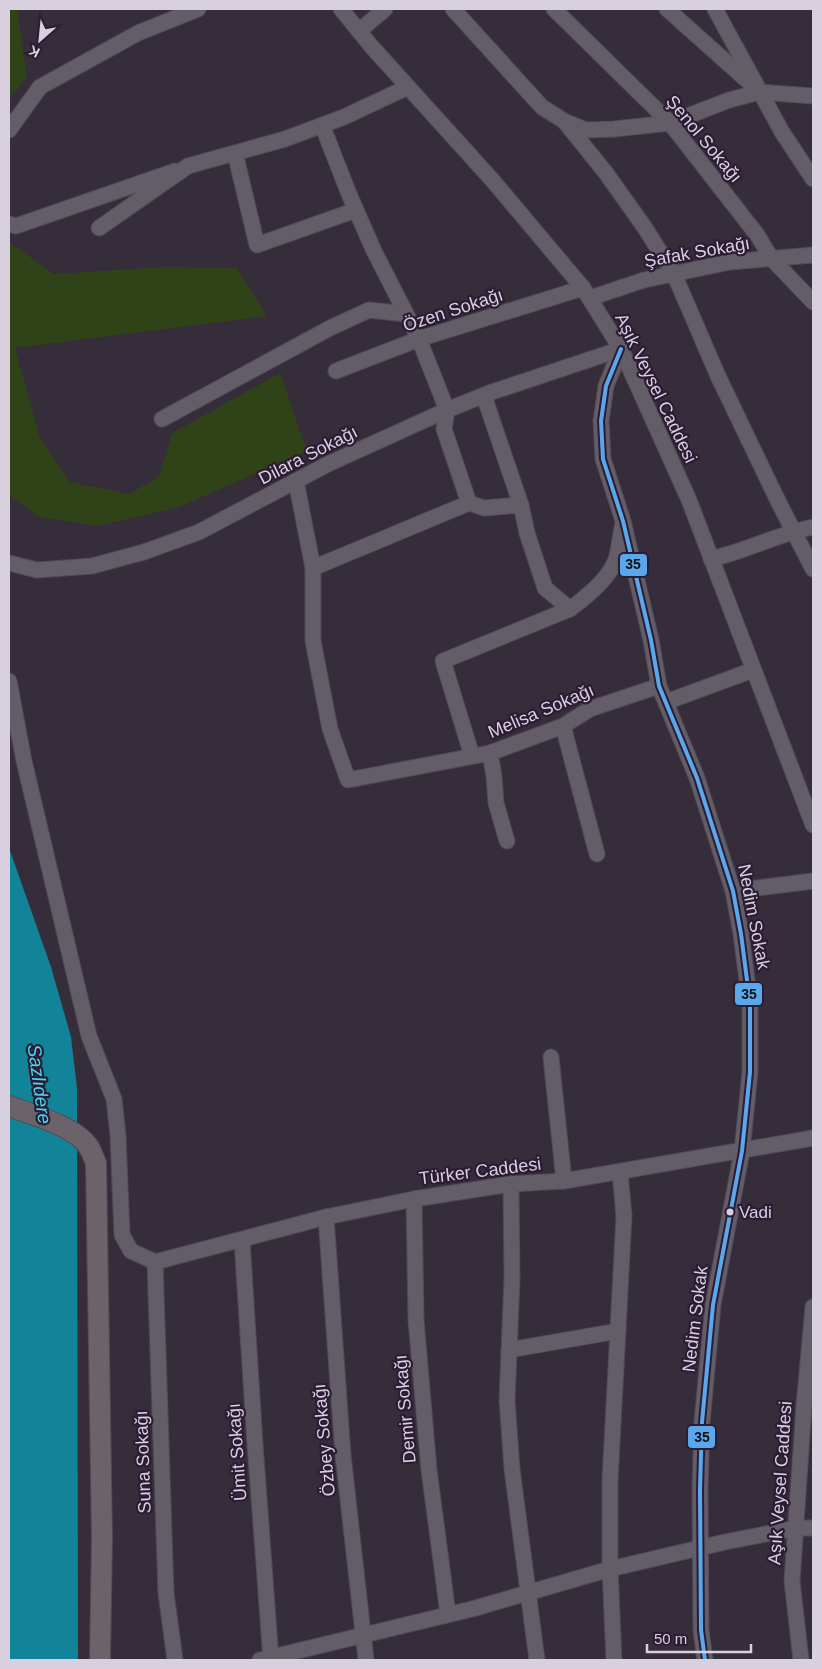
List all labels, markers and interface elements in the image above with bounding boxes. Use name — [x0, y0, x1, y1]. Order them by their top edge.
north arrow — [15, 15, 65, 65]
text: K — [26, 42, 42, 61]
street label: Şenol Sokağı — [662, 92, 746, 186]
street label: Şafak Sokağı — [643, 233, 751, 271]
street label: Özen Sokağı — [400, 284, 506, 336]
street label: Aşık Veysel Caddesi — [611, 310, 701, 466]
street label: Dilara Sokağı — [255, 422, 361, 488]
line badge: 35 — [619, 553, 648, 577]
text: 35 — [625, 556, 641, 572]
street label: Melisa Sokağı — [485, 680, 597, 742]
street label: Nedim Sokak — [734, 863, 774, 972]
line badge: 35 — [734, 982, 763, 1006]
text: 35 — [741, 986, 757, 1002]
water label: Sazlıdere — [24, 1043, 55, 1125]
street label: Türker Caddesi — [418, 1154, 542, 1188]
place label: Vadi — [739, 1203, 772, 1222]
marker: Vadi — [725, 1207, 735, 1217]
street label: Nedim Sokak — [679, 1264, 712, 1373]
street label: Demir Sokağı — [390, 1354, 420, 1464]
street label: Özbey Sokağı — [309, 1383, 339, 1497]
street label: Aşık Veysel Caddesi — [764, 1400, 796, 1566]
street label: Ümit Sokağı — [224, 1402, 250, 1502]
street label: Suna Sokağı — [131, 1410, 155, 1514]
line badge: 35 — [687, 1425, 716, 1449]
text: 35 — [694, 1429, 710, 1445]
scale bar — [647, 1622, 751, 1654]
text: 50 m — [654, 1630, 687, 1647]

